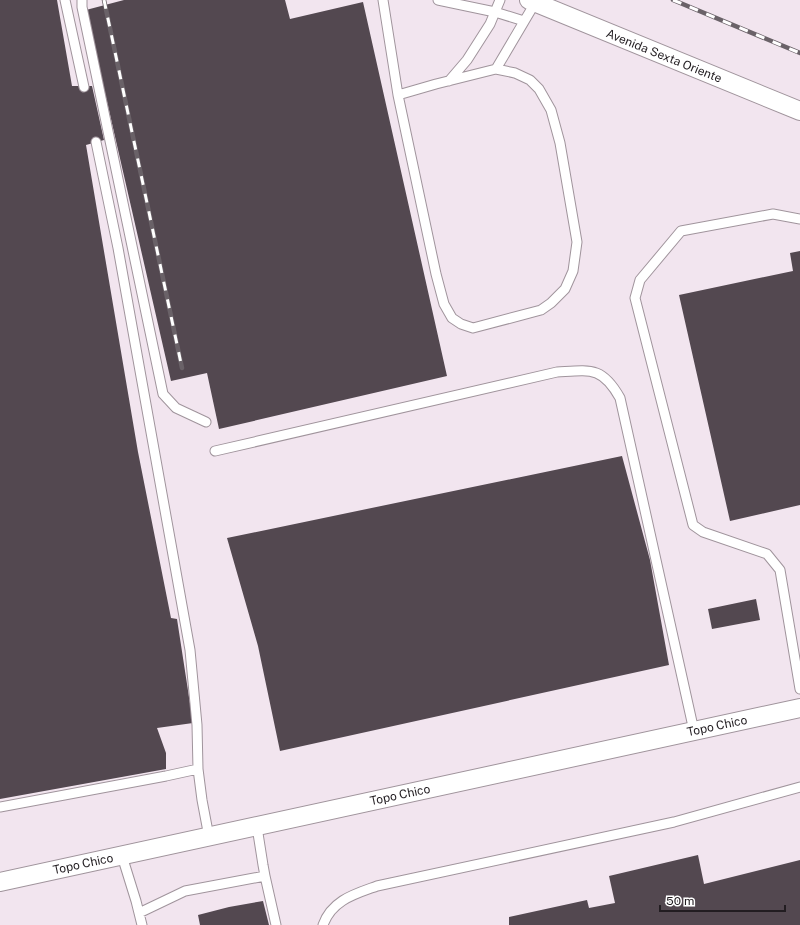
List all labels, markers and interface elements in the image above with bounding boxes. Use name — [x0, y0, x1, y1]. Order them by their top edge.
street label: Avenida Sexta Oriente — [604, 26, 724, 86]
street label: Topo Chico — [686, 713, 749, 739]
street label: Topo Chico — [369, 782, 432, 808]
street label: Topo Chico — [52, 851, 115, 877]
scale bar — [660, 887, 785, 913]
text: 50 m — [666, 894, 694, 908]

